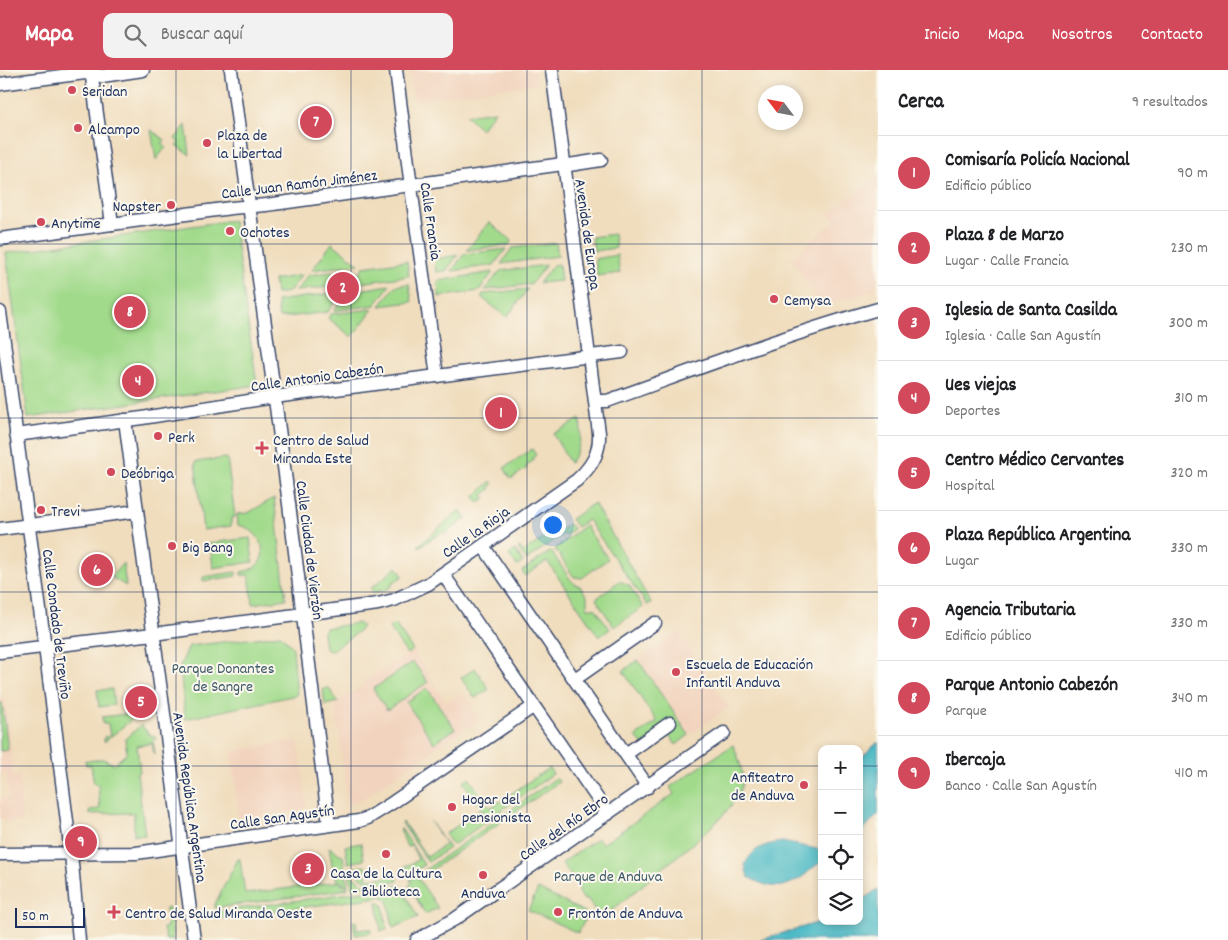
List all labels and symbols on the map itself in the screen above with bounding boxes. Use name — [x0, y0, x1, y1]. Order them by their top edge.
place label: Seridan — [82, 81, 127, 104]
marker: Seridan — [66, 84, 78, 96]
north arrow — [758, 85, 803, 130]
pin: 7 — [300, 103, 332, 141]
place label: Alcampo — [88, 119, 140, 142]
marker: Alcampo — [72, 122, 84, 134]
place label: Plaza de la Libertad — [217, 125, 282, 166]
marker: Plaza de la Libertad — [201, 137, 213, 149]
street label: Calle Juan Ramón Jiménez — [220, 165, 378, 206]
street label: Avenida de Europa — [567, 177, 606, 292]
street label: Calle Francia — [413, 181, 446, 262]
place label: Napster — [113, 196, 161, 219]
marker: Napster — [165, 199, 177, 211]
place label: Anytime — [51, 213, 100, 236]
marker: Anytime — [35, 216, 47, 228]
place label: Ochotes — [240, 222, 290, 245]
marker: Ochotes — [224, 225, 236, 237]
pin: 2 — [327, 269, 359, 307]
place label: Cemysa — [784, 290, 831, 313]
pin: 8 — [114, 293, 146, 331]
marker: Cemysa — [768, 293, 780, 305]
street label: Calle Antonio Cabezón — [249, 358, 385, 399]
pin: 4 — [122, 362, 154, 400]
pin: 1 — [485, 394, 517, 432]
place label: Perk — [168, 427, 195, 450]
marker: Perk — [152, 430, 164, 442]
place label: Centro de Salud Miranda Este — [273, 430, 369, 471]
marker: Centro de Salud Miranda Este — [255, 441, 269, 455]
place label: Deóbriga — [121, 463, 174, 486]
marker: Deóbriga — [105, 466, 117, 478]
street label: Calle Ciudad de Vierzón — [289, 479, 328, 621]
place label: Trevi — [51, 501, 80, 524]
street label: Calle la Rioja — [438, 501, 515, 565]
marker: Trevi — [35, 504, 47, 516]
your location — [540, 512, 566, 538]
place label: Big Bang — [182, 537, 233, 560]
marker: Big Bang — [166, 540, 178, 552]
street label: Calle Condado de Treviño — [35, 548, 76, 701]
pin: 6 — [81, 551, 113, 589]
place label: Escuela de Educación Infantil Anduva — [686, 654, 813, 695]
park label: Parque Donantes de Sangre — [172, 658, 275, 699]
marker: Escuela de Educación Infantil Anduva — [670, 666, 682, 678]
pin: 5 — [125, 683, 157, 721]
street label: Avenida República Argentina — [165, 711, 212, 884]
place label: Anfiteatro de Anduva — [731, 767, 794, 808]
marker: Anfiteatro de Anduva — [798, 779, 810, 791]
place label: Hogar del pensionista — [462, 789, 532, 830]
street label: Calle del Río Ebro — [515, 789, 614, 867]
street label: Calle San Agustín — [229, 800, 336, 837]
marker: Hogar del pensionista — [446, 801, 458, 813]
pin: 9 — [65, 823, 97, 861]
marker: Casa de la Cultura - Biblioteca — [380, 848, 392, 860]
pin: 3 — [292, 850, 324, 888]
place label: Casa de la Cultura - Biblioteca — [330, 863, 442, 904]
park label: Parque de Anduva — [554, 866, 663, 889]
marker: Anduva — [477, 869, 489, 881]
place label: Anduva — [461, 883, 506, 906]
place label: Centro de Salud Miranda Oeste — [125, 903, 312, 926]
place label: Frontón de Anduva — [568, 903, 683, 926]
scale bar — [15, 905, 85, 928]
marker: Centro de Salud Miranda Oeste — [107, 905, 121, 919]
marker: Frontón de Anduva — [552, 906, 564, 918]

